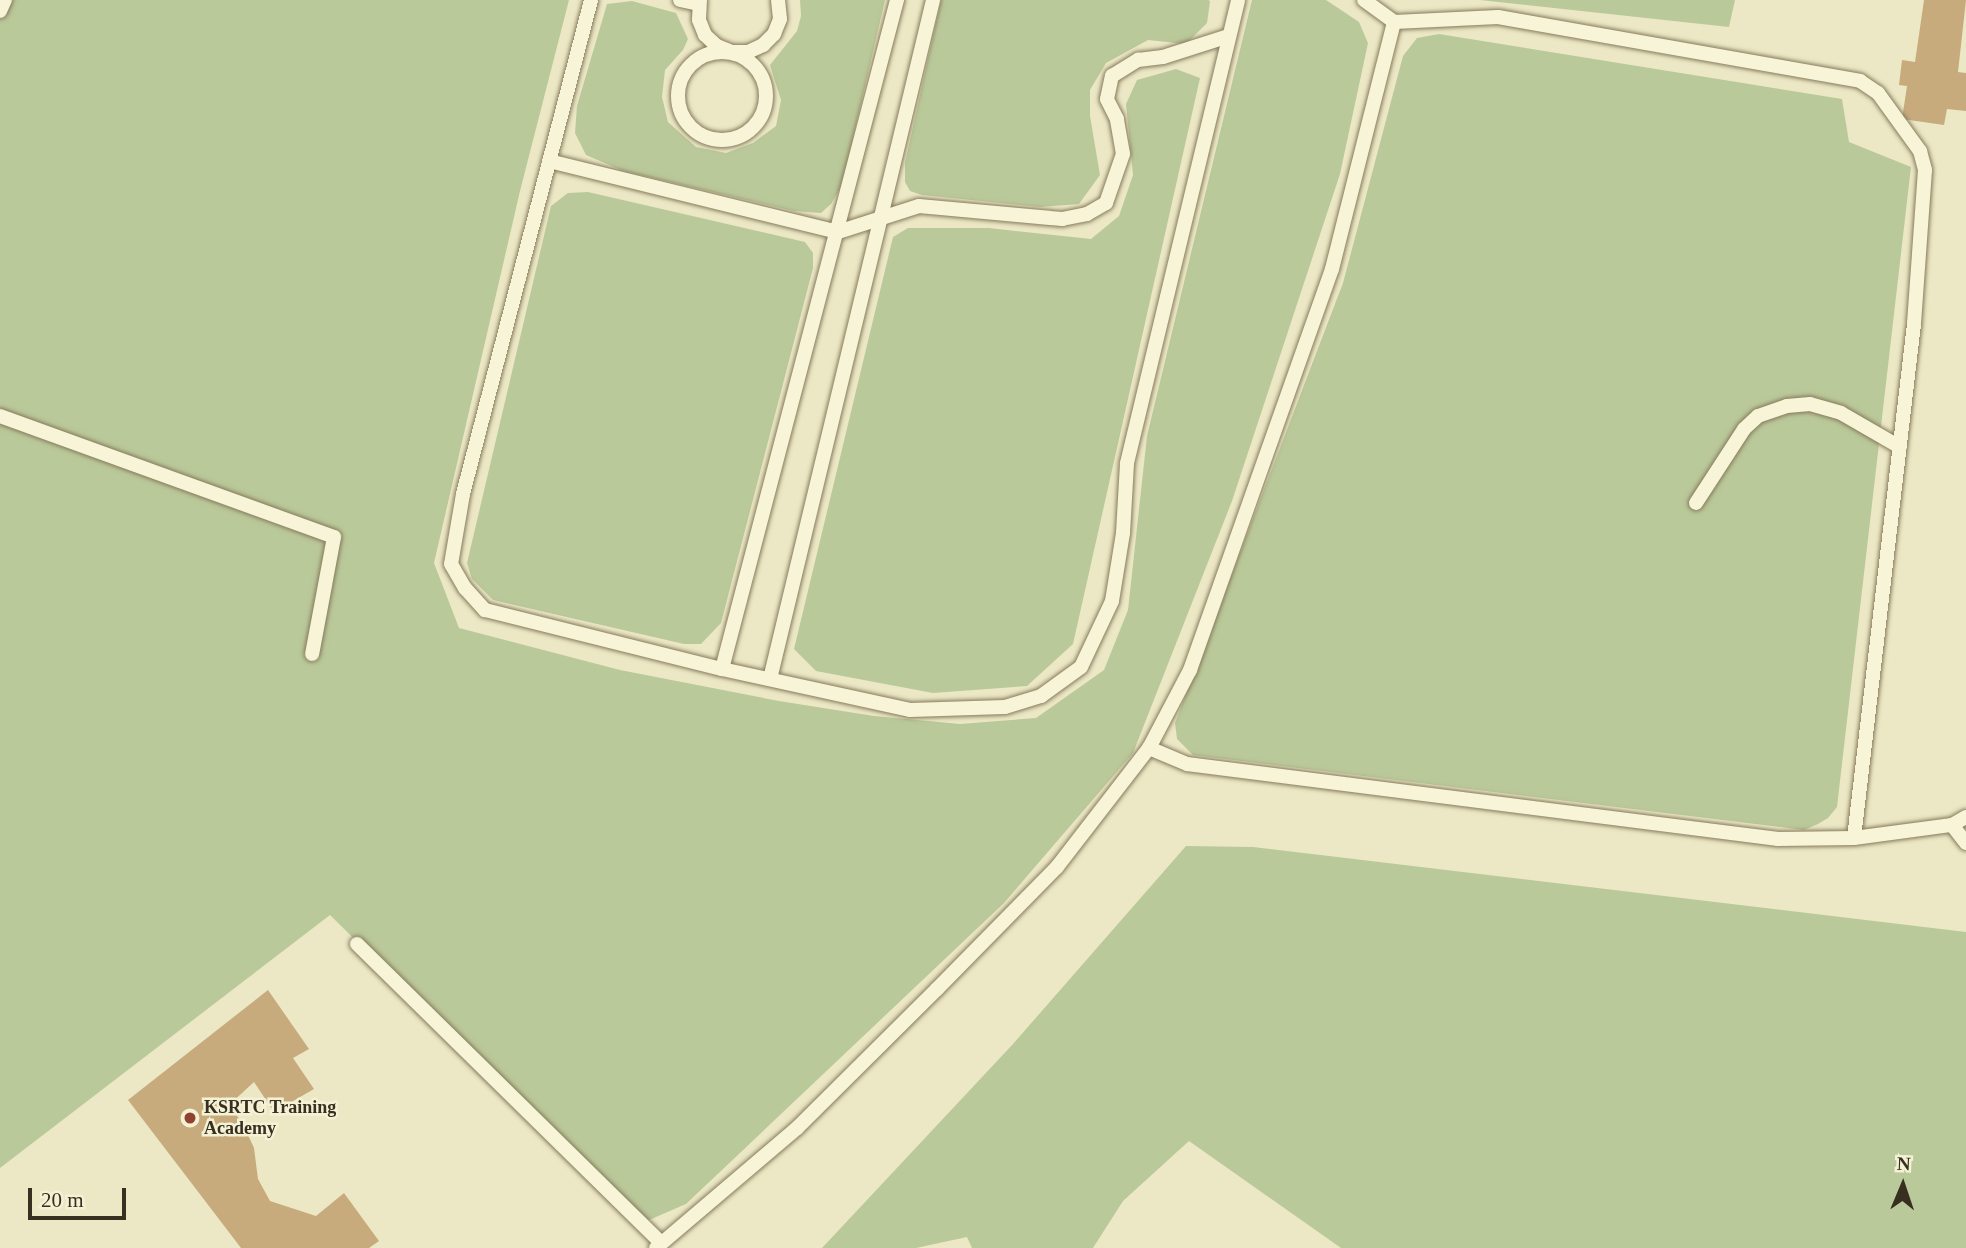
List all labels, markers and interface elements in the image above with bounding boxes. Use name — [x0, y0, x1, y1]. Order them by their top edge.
place label: KSRTC Training Academy — [204, 1097, 337, 1140]
marker: KSRTC Training Academy — [182, 1110, 198, 1126]
north arrow — [1868, 1150, 1938, 1220]
text: N — [1897, 1153, 1911, 1174]
scale bar — [32, 1174, 130, 1218]
text: 20 m — [41, 1188, 84, 1212]

